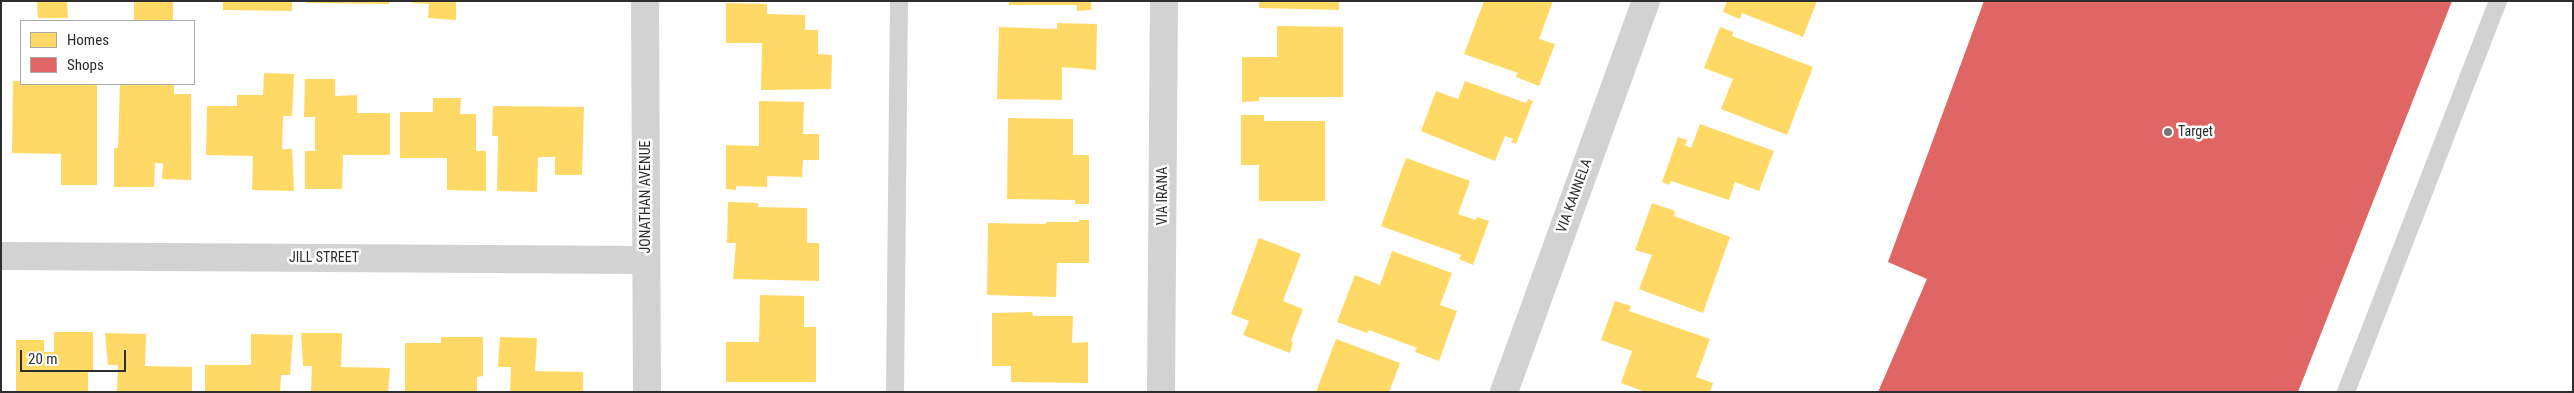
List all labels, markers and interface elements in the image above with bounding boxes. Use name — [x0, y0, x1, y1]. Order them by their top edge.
legend — [20, 20, 195, 85]
text: Homes — [67, 31, 109, 49]
text: Shops — [67, 56, 104, 74]
place label: Target — [2178, 124, 2213, 140]
marker: Target — [2162, 126, 2174, 138]
street label: JONATHAN AVENUE — [638, 140, 654, 254]
street label: VIA KANNELA — [1554, 157, 1596, 235]
street label: VIA IRANA — [1155, 167, 1171, 225]
street label: JILL STREET — [289, 250, 359, 266]
scale bar — [22, 340, 129, 372]
text: 20 m — [28, 350, 58, 368]

